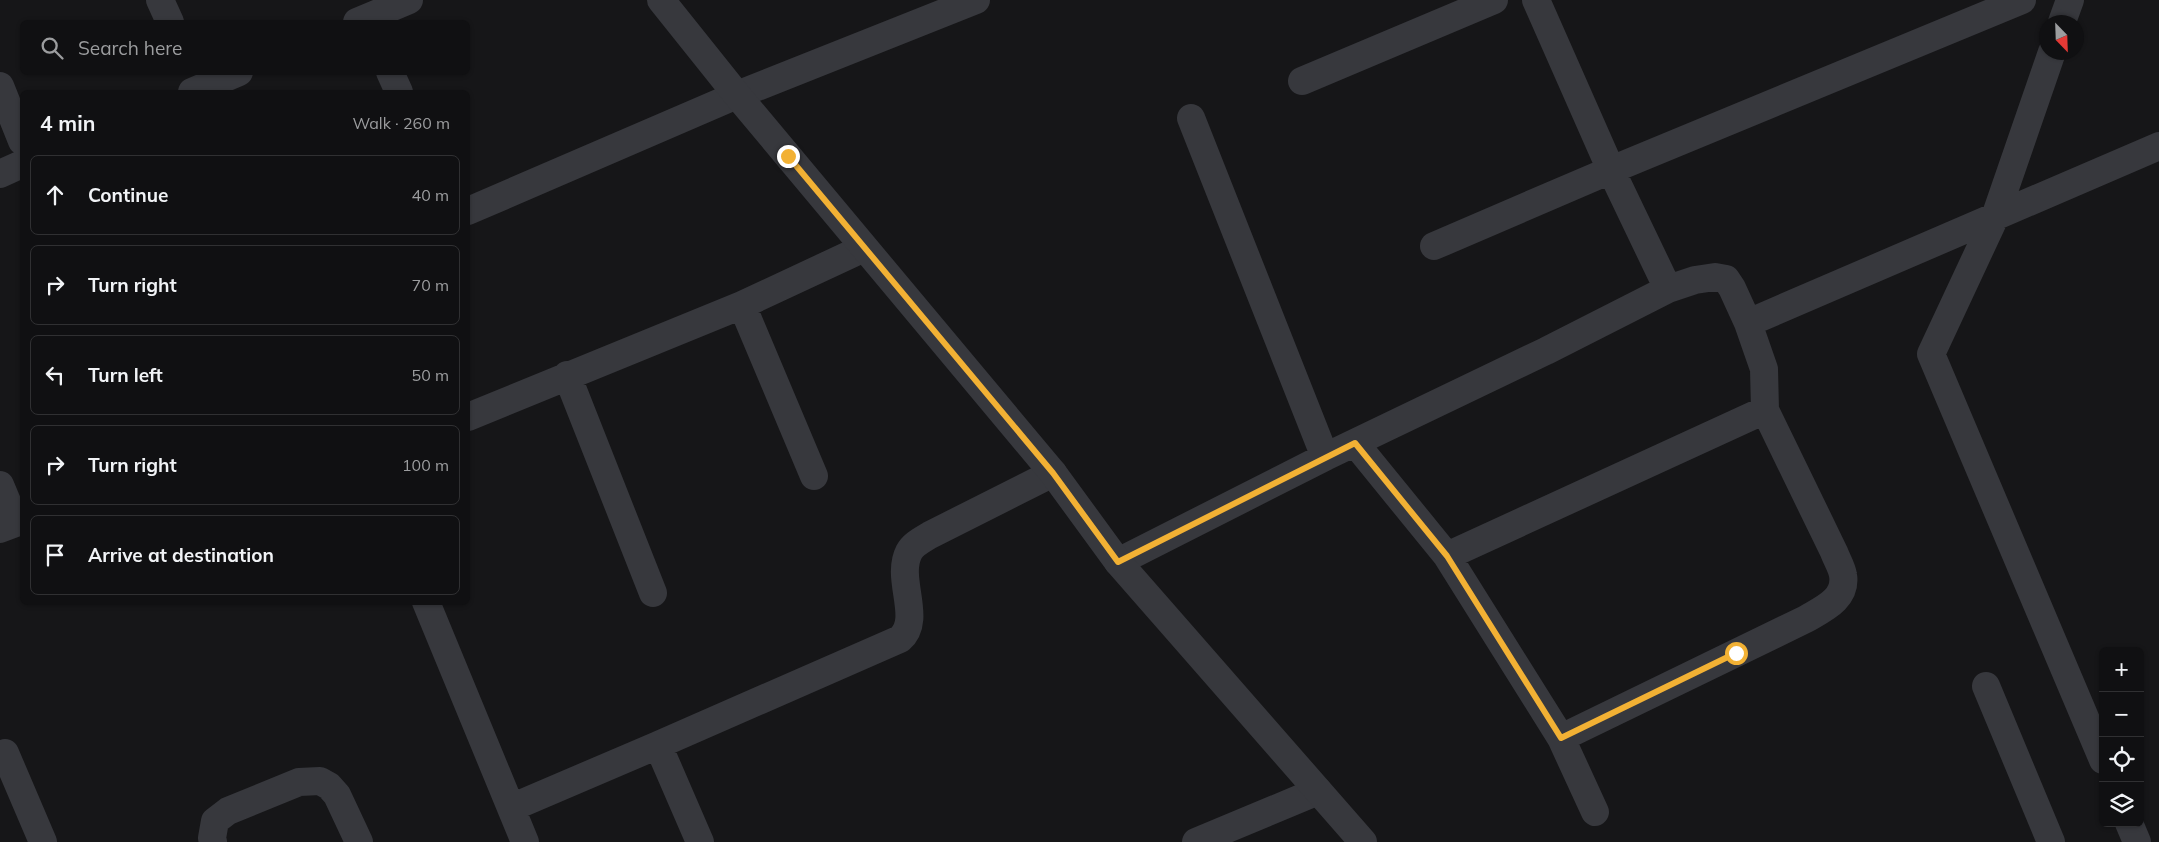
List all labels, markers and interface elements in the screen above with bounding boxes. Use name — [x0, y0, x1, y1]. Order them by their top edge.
north arrow — [2039, 15, 2084, 60]
search box — [20, 20, 470, 75]
icon: search — [38, 34, 66, 62]
text: Search here — [78, 36, 182, 60]
text: 4 min — [40, 110, 95, 136]
text: Walk · 260 m — [352, 113, 450, 133]
route end — [777, 145, 800, 168]
icon: ahead — [41, 181, 69, 209]
text: Continue — [88, 183, 168, 207]
text: 40 m — [412, 185, 449, 205]
icon: right — [41, 271, 69, 299]
text: Turn right — [88, 273, 177, 297]
text: 70 m — [412, 275, 449, 295]
icon: left — [41, 361, 69, 389]
text: Turn left — [88, 363, 163, 387]
text: 50 m — [412, 365, 449, 385]
icon: right — [41, 451, 69, 479]
text: Turn right — [88, 453, 177, 477]
text: 100 m — [402, 455, 449, 475]
icon: arrive — [41, 541, 69, 569]
text: Arrive at destination — [88, 543, 274, 567]
route start — [1725, 642, 1748, 665]
map controls — [2099, 647, 2144, 827]
button: + — [2099, 647, 2144, 692]
button: − — [2099, 692, 2144, 737]
button: locate — [2099, 737, 2144, 782]
button: layers — [2099, 782, 2144, 827]

